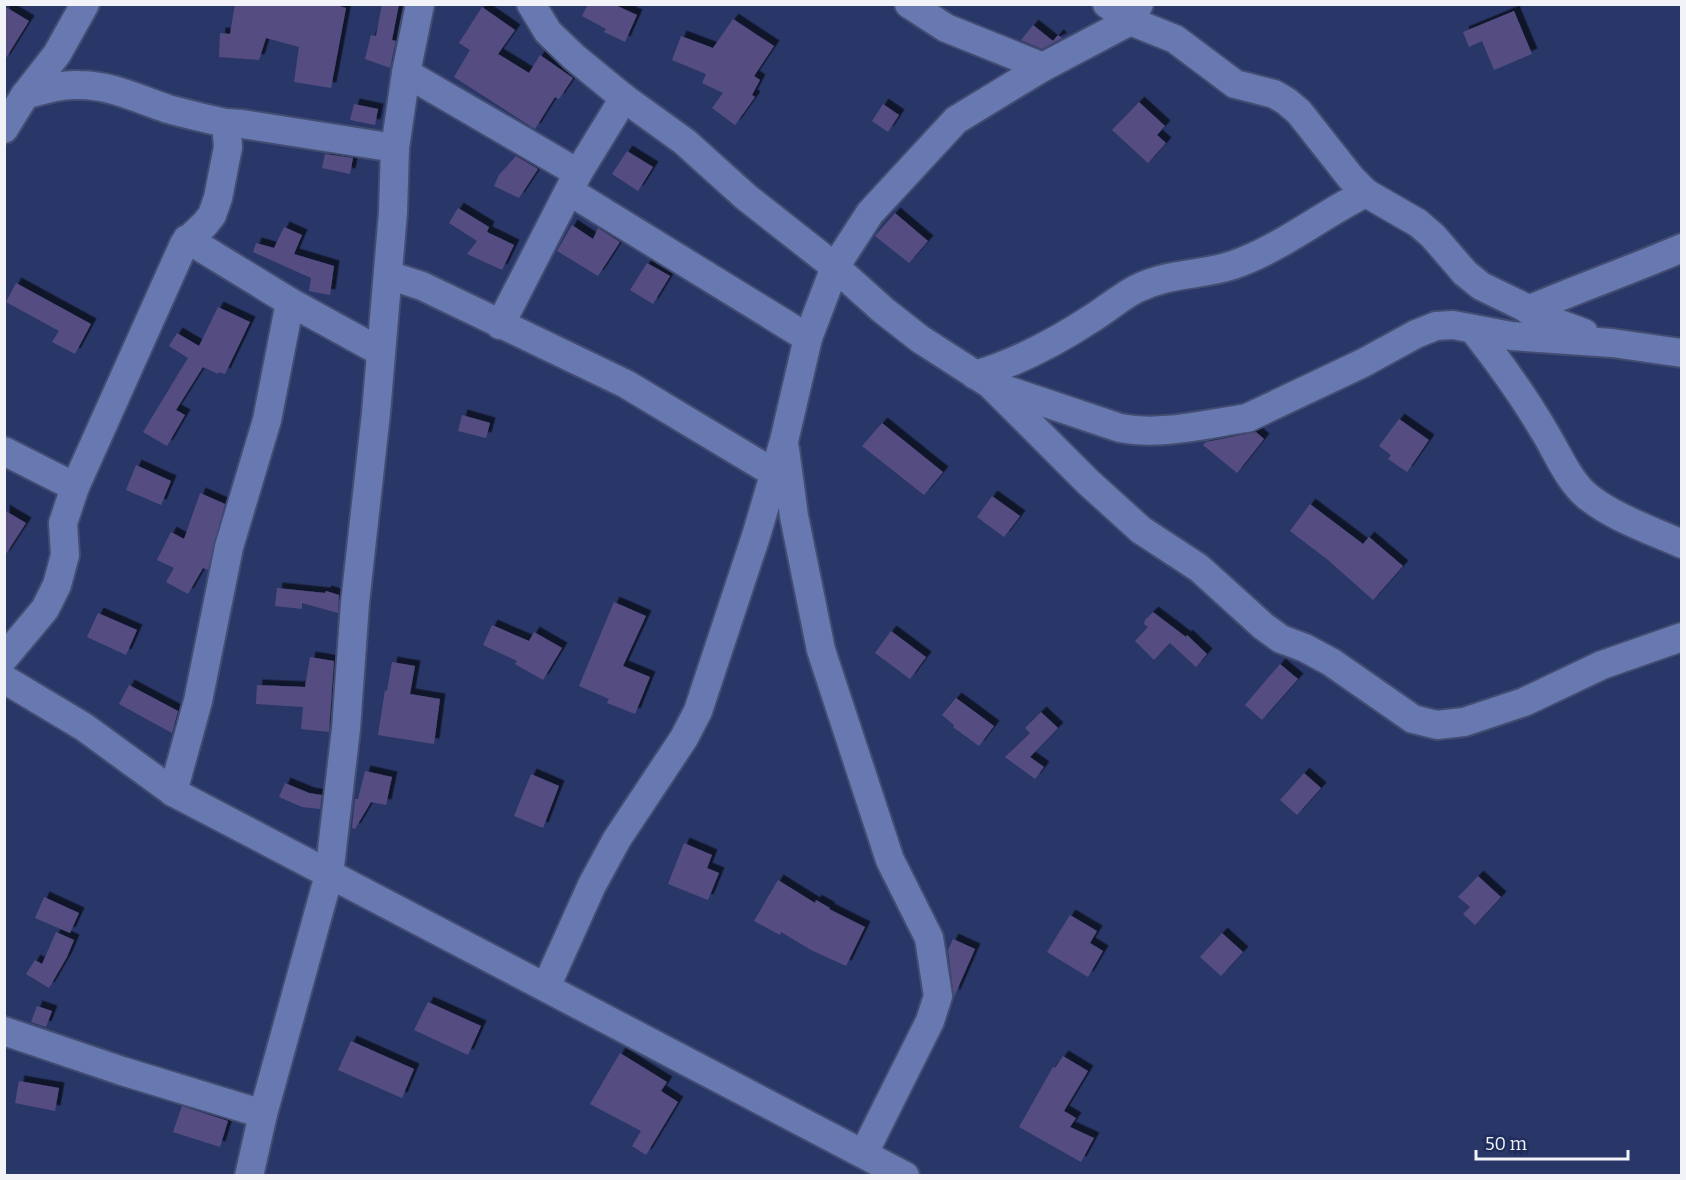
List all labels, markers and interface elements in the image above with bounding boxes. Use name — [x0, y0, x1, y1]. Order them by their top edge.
scale bar — [1476, 1123, 1628, 1161]
text: 50 m — [1485, 1133, 1527, 1155]

